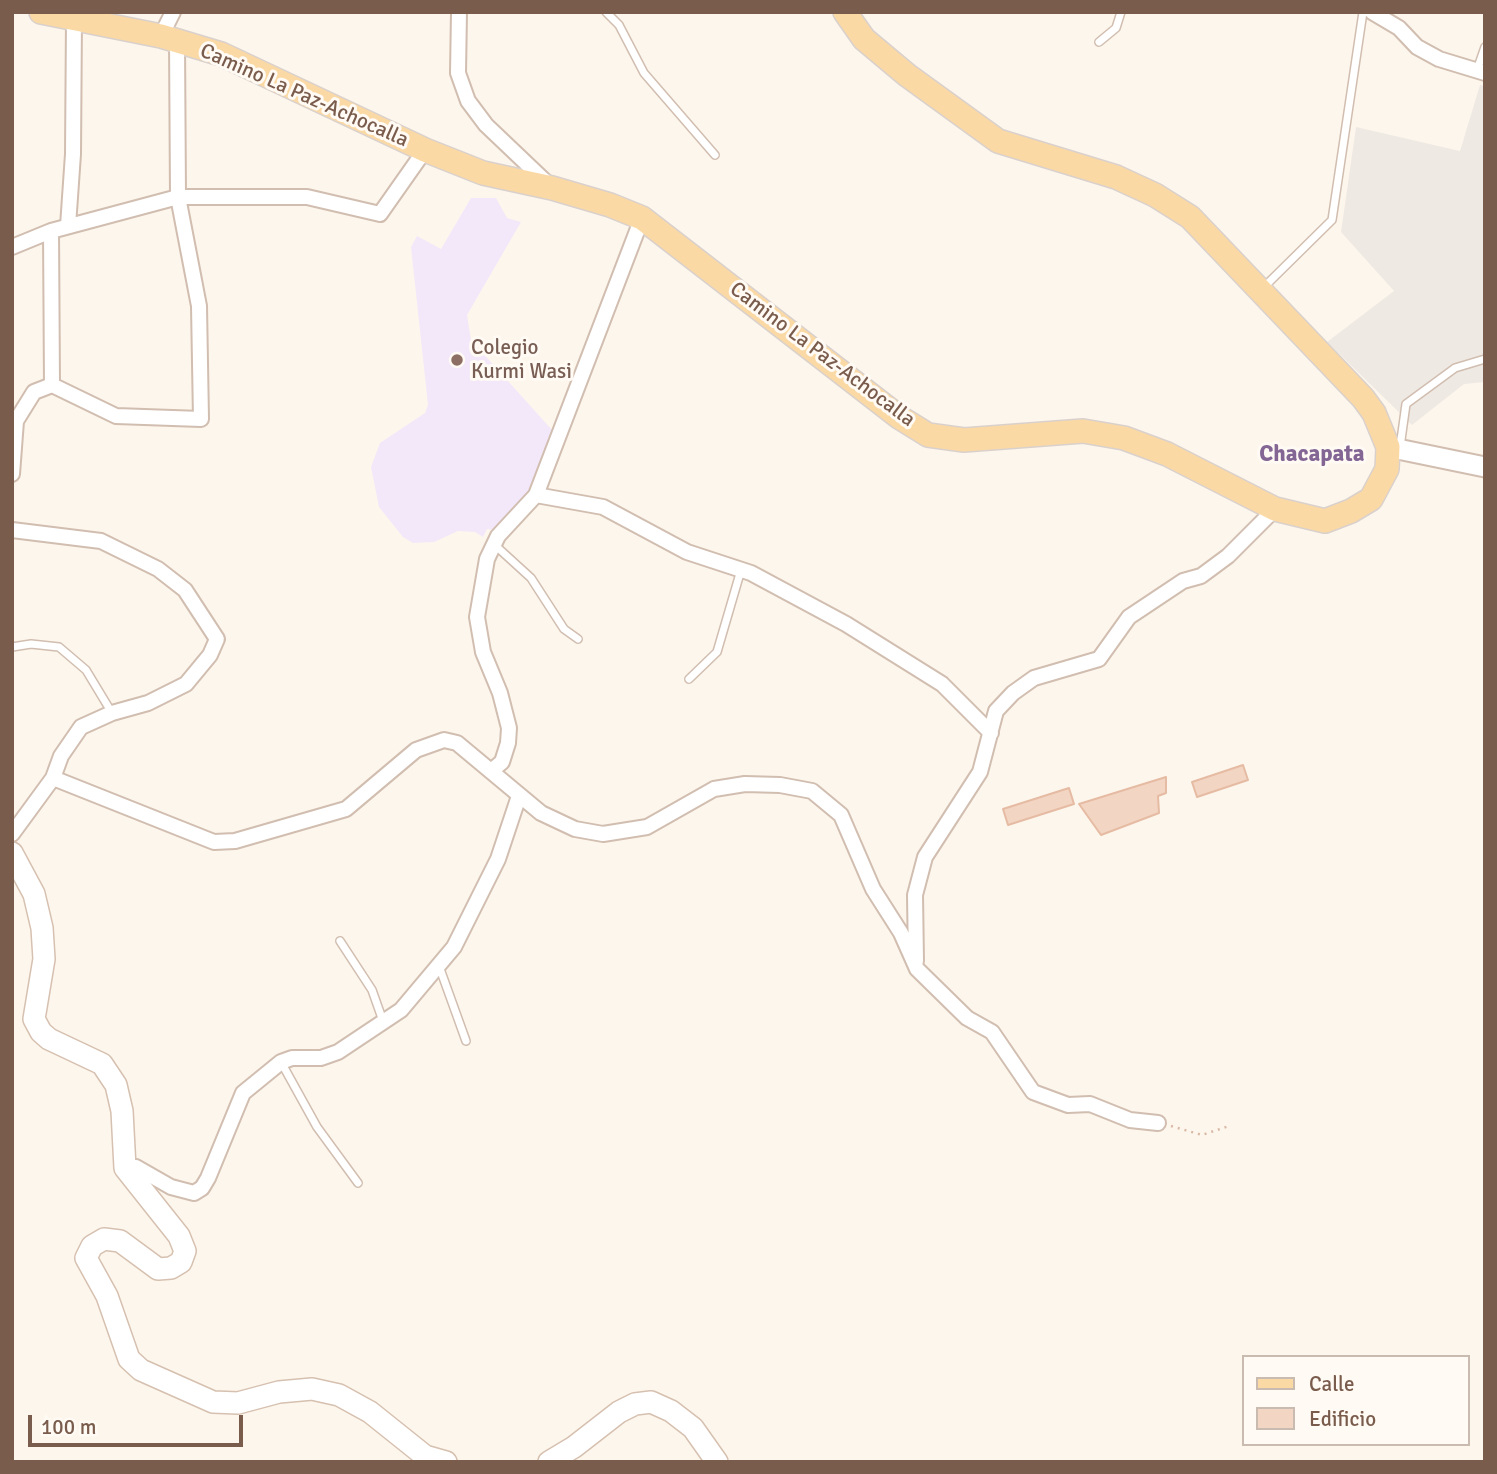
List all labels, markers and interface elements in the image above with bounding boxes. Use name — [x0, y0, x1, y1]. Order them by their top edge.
street label: Camino La Paz-Achocalla — [196, 39, 412, 153]
street label: Camino La Paz-Achocalla — [724, 277, 920, 433]
place label: Colegio Kurmi Wasi — [471, 335, 572, 385]
marker: Colegio Kurmi Wasi — [449, 352, 465, 368]
district label: Chacapata — [1259, 441, 1365, 469]
legend — [1242, 1355, 1469, 1446]
text: Calle — [1309, 1371, 1355, 1397]
scale bar — [32, 1400, 247, 1444]
text: Edificio — [1309, 1406, 1376, 1432]
text: 100 m — [41, 1414, 96, 1440]

